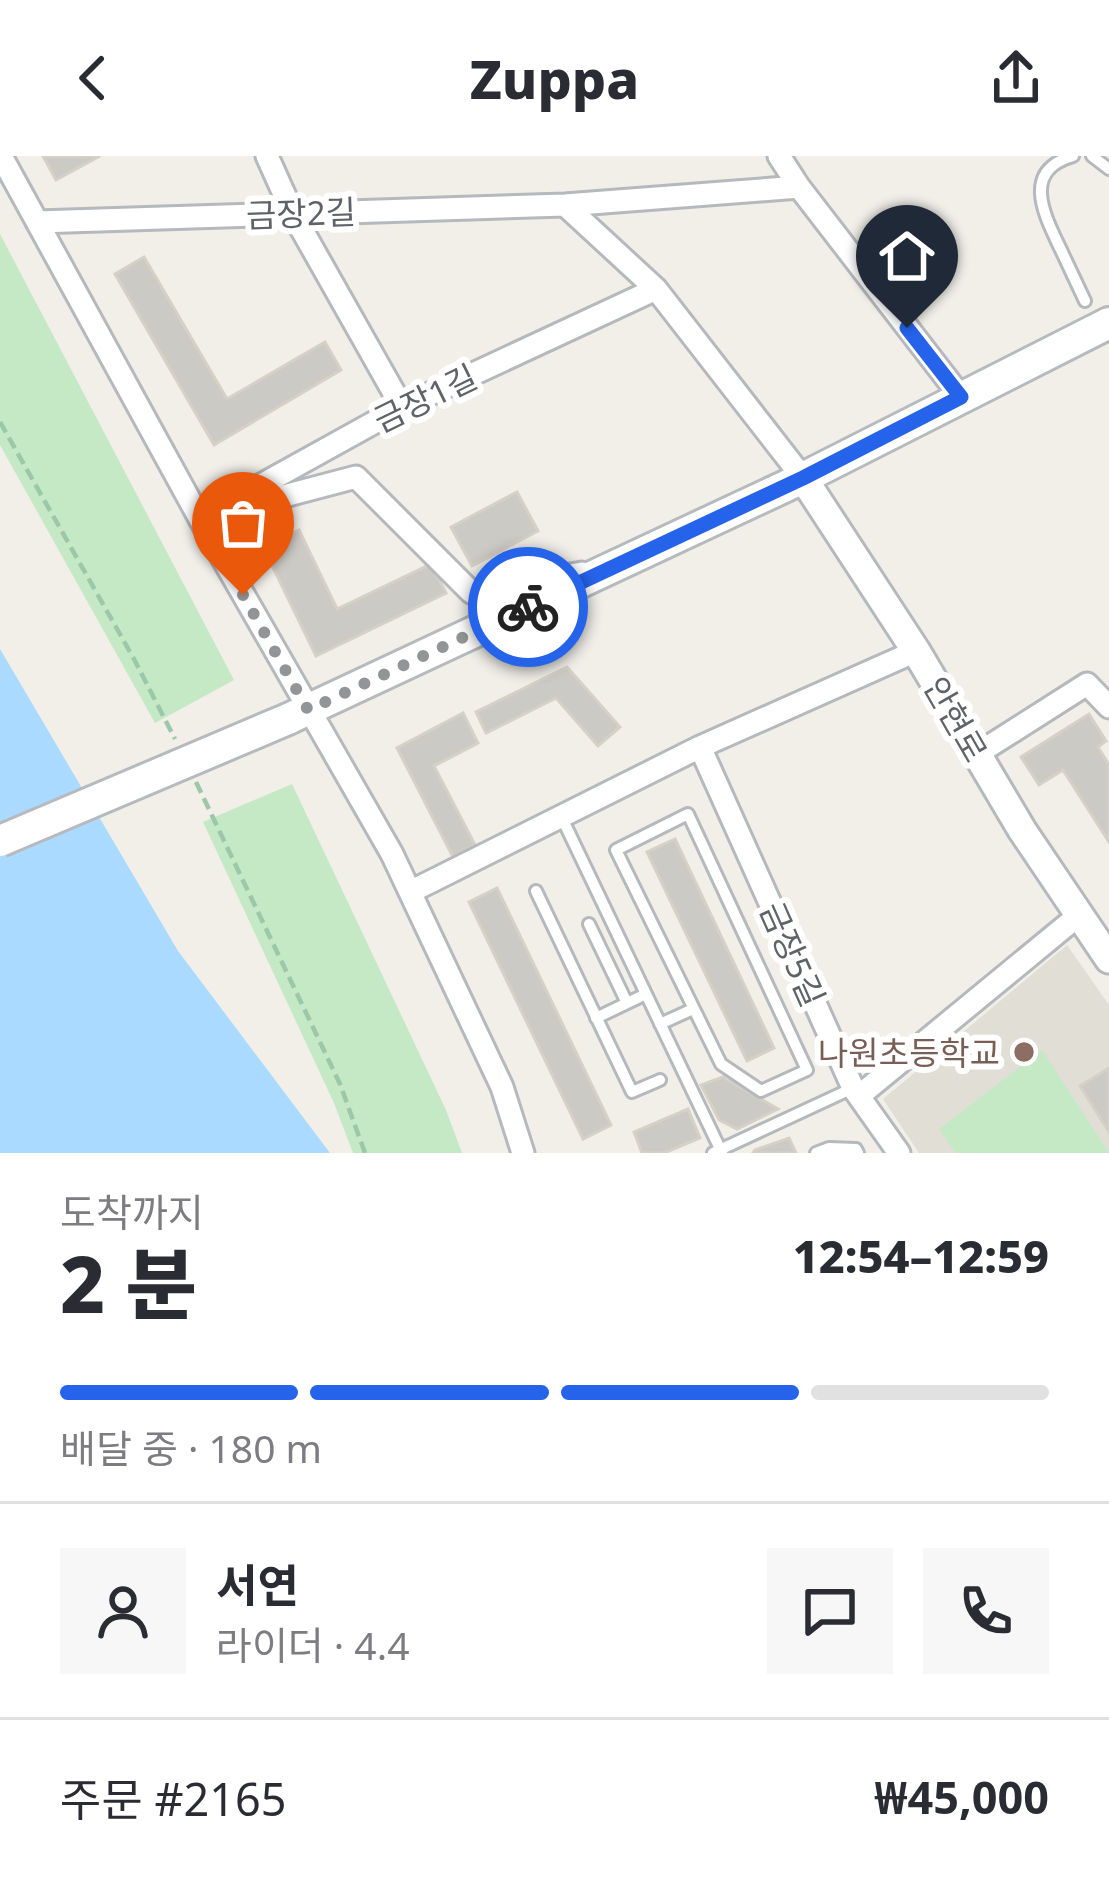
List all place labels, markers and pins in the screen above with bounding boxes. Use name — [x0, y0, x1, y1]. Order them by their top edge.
pin — [856, 205, 958, 328]
pin — [192, 472, 294, 595]
place label: 나원초등학교 — [818, 1030, 1000, 1075]
marker: 나원초등학교 — [1011, 1039, 1037, 1065]

